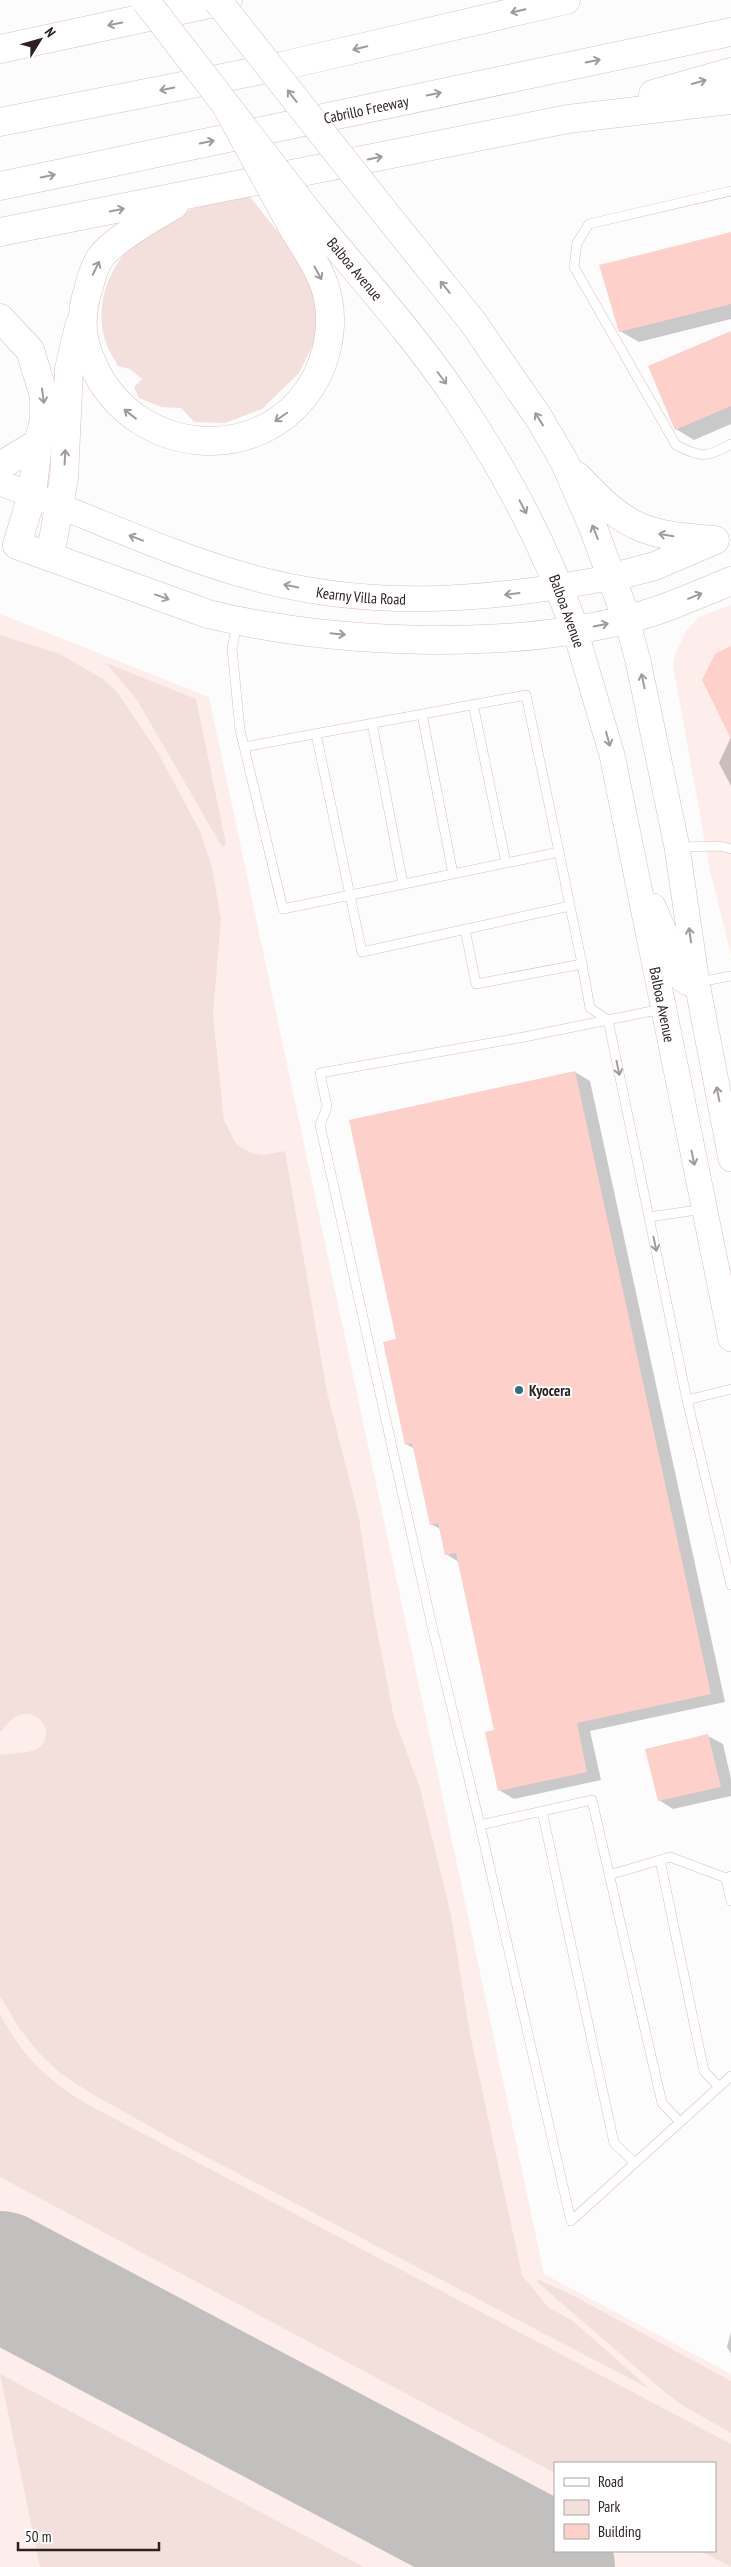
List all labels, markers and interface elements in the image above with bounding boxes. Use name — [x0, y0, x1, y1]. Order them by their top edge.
one-way arrow — [511, 7, 527, 16]
north arrow — [15, 15, 65, 65]
one-way arrow — [107, 20, 123, 29]
text: N — [41, 24, 60, 41]
one-way arrow — [352, 44, 368, 53]
one-way arrow — [585, 56, 601, 65]
one-way arrow — [690, 76, 706, 86]
one-way arrow — [159, 85, 175, 95]
one-way arrow — [426, 89, 442, 99]
one-way arrow — [287, 90, 298, 103]
street label: Cabrillo Freeway — [322, 91, 410, 127]
one-way arrow — [198, 137, 214, 146]
one-way arrow — [367, 153, 383, 163]
one-way arrow — [39, 170, 55, 180]
one-way arrow — [108, 205, 124, 214]
street label: Balboa Avenue — [323, 233, 387, 304]
one-way arrow — [91, 261, 101, 276]
one-way arrow — [313, 265, 323, 280]
one-way arrow — [440, 281, 451, 294]
one-way arrow — [436, 371, 447, 384]
one-way arrow — [38, 388, 48, 404]
one-way arrow — [124, 408, 137, 419]
one-way arrow — [274, 412, 288, 422]
one-way arrow — [534, 413, 544, 427]
one-way arrow — [60, 450, 69, 466]
one-way arrow — [519, 499, 528, 514]
one-way arrow — [590, 525, 599, 540]
one-way arrow — [659, 530, 675, 540]
one-way arrow — [129, 533, 145, 542]
street label: Balboa Avenue — [545, 572, 589, 650]
one-way arrow — [284, 581, 300, 590]
street label: Kearny Villa Road — [315, 582, 406, 608]
one-way arrow — [504, 589, 520, 599]
one-way arrow — [687, 591, 702, 600]
one-way arrow — [154, 593, 169, 602]
one-way arrow — [593, 620, 609, 629]
one-way arrow — [329, 629, 345, 639]
one-way arrow — [637, 673, 647, 689]
one-way arrow — [604, 731, 613, 747]
one-way arrow — [685, 927, 695, 943]
street label: Balboa Avenue — [646, 965, 680, 1044]
one-way arrow — [614, 1060, 624, 1076]
one-way arrow — [713, 1086, 722, 1102]
one-way arrow — [689, 1150, 698, 1166]
one-way arrow — [651, 1236, 660, 1252]
place label: Kyocera — [529, 1381, 571, 1400]
marker: Kyocera — [513, 1384, 525, 1396]
legend — [554, 2462, 716, 2552]
text: Road — [598, 2472, 624, 2491]
text: Park — [598, 2497, 620, 2516]
scale bar — [18, 2520, 159, 2552]
text: Building — [598, 2522, 641, 2541]
text: 50 m — [25, 2527, 51, 2546]

